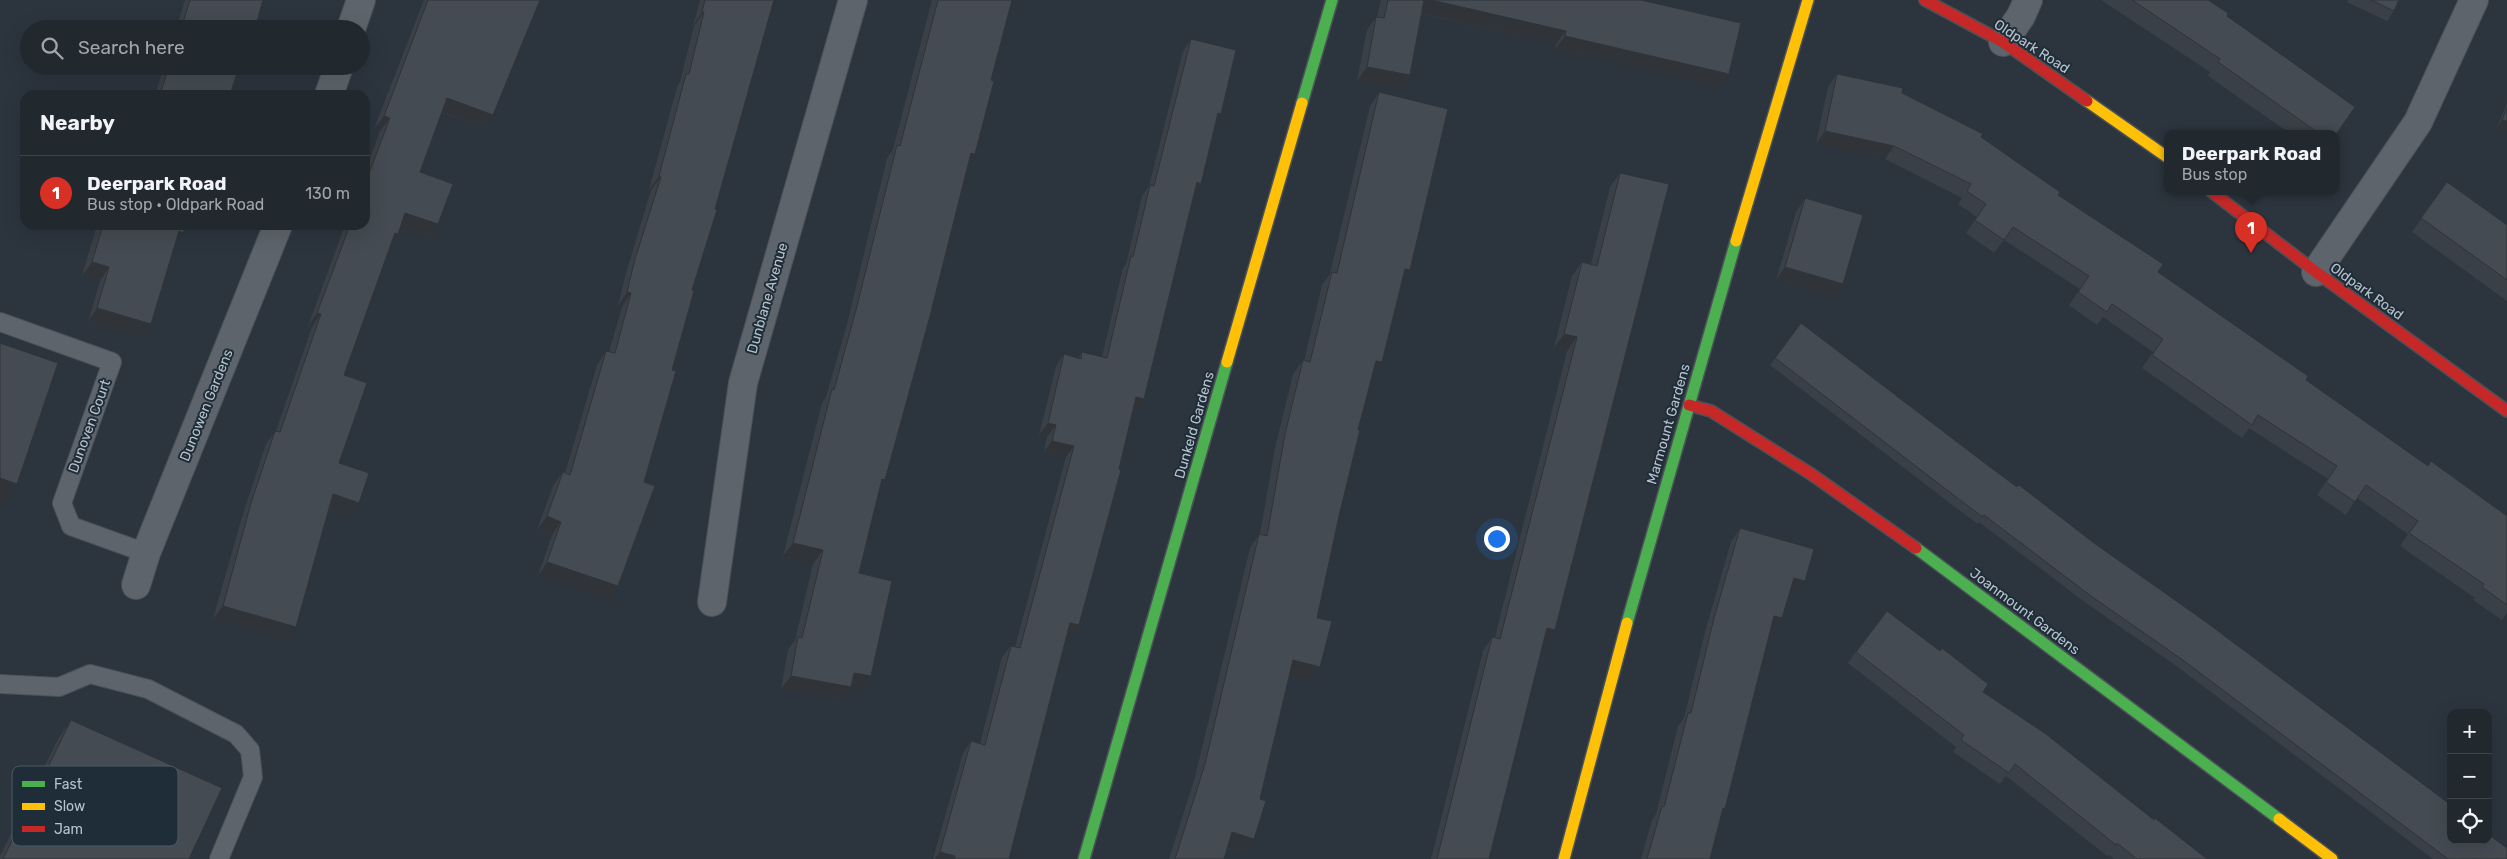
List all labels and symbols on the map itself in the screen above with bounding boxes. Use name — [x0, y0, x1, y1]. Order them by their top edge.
street label: Oldpark Road — [1991, 16, 2073, 77]
pin: 1 — [2235, 212, 2267, 253]
street label: Dunblane Avenue — [744, 241, 791, 355]
street label: Oldpark Road — [2327, 259, 2407, 324]
street label: Dunowen Gardens — [176, 347, 237, 464]
street label: Marmount Gardens — [1643, 362, 1694, 486]
street label: Dunkeld Gardens — [1171, 370, 1218, 481]
street label: Dunoven Court — [65, 377, 114, 475]
your location — [1484, 526, 1510, 552]
street label: Joanmount Gardens — [1966, 564, 2083, 658]
legend — [12, 766, 178, 846]
text: Fast — [54, 776, 83, 793]
text: Slow — [54, 798, 85, 815]
text: Jam — [54, 821, 83, 838]

